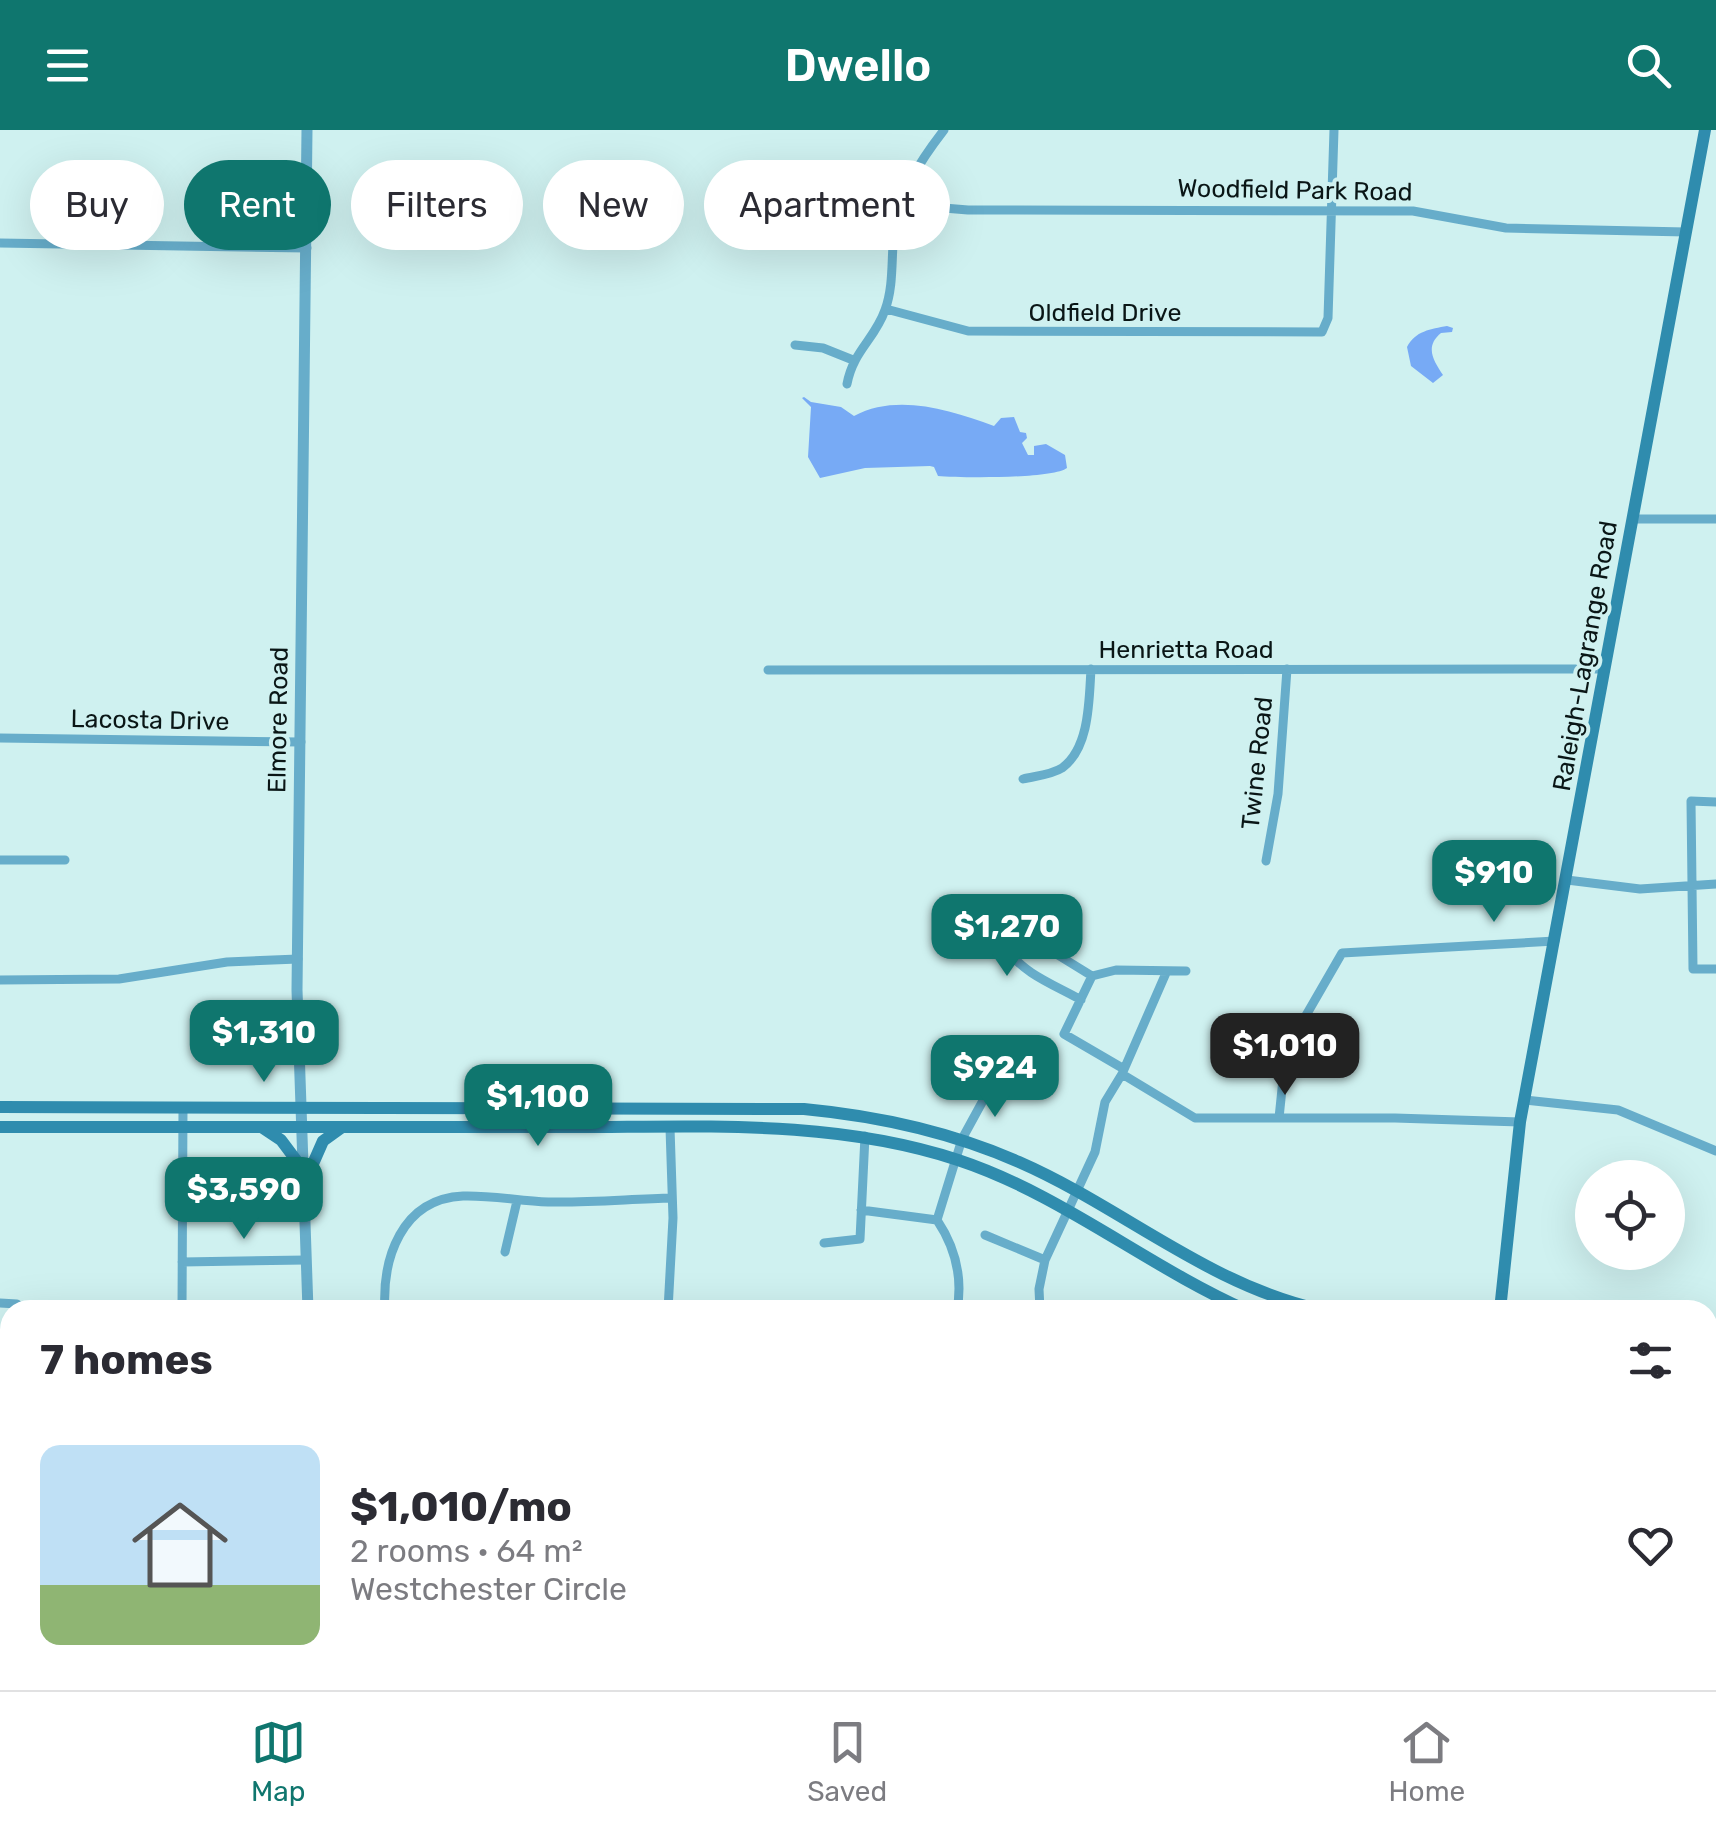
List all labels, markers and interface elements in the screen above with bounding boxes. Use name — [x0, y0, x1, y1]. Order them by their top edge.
icon: menu — [40, 38, 95, 93]
icon: search — [1621, 38, 1676, 93]
text: Dwello — [785, 39, 931, 92]
chip: Buy — [30, 160, 164, 250]
chip: Rent — [184, 160, 331, 250]
chip: Filters — [351, 160, 523, 250]
chip: New — [543, 160, 684, 250]
chip: Apartment — [704, 160, 950, 250]
street label: Woodfield Park Road — [1177, 173, 1413, 207]
street label: Oldfield Drive — [1029, 298, 1181, 327]
street label: Raleigh-Lagrange Road — [1547, 519, 1623, 793]
street label: Henrietta Road — [1098, 635, 1274, 664]
street label: Elmore Road — [262, 647, 294, 793]
street label: Twine Road — [1236, 695, 1278, 831]
street label: Lacosta Drive — [70, 704, 230, 736]
pin: $910 — [1435, 840, 1553, 925]
text: $910 — [1454, 853, 1534, 891]
pin: $1,270 — [926, 894, 1088, 979]
text: $1,270 — [953, 907, 1061, 945]
pin: $1,310 — [183, 1000, 345, 1085]
text: $1,310 — [212, 1013, 316, 1051]
pin: $1,010 — [1204, 1013, 1366, 1098]
text: $1,010 — [1232, 1026, 1338, 1064]
pin: $924 — [936, 1035, 1054, 1120]
text: $924 — [953, 1048, 1037, 1086]
pin: $1,100 — [457, 1064, 619, 1149]
text: $1,100 — [486, 1077, 590, 1115]
pin: $3,590 — [163, 1157, 325, 1242]
map controls — [1575, 1160, 1685, 1270]
button: locate — [1575, 1160, 1685, 1270]
text: $3,590 — [187, 1170, 301, 1208]
icon: filters — [1623, 1333, 1678, 1388]
text: 7 homes — [40, 1335, 213, 1385]
text: $1,010/mo — [350, 1482, 572, 1532]
icon: home — [120, 1485, 240, 1605]
icon: heart — [1623, 1518, 1678, 1573]
text: 2 rooms · 64 m² — [350, 1532, 583, 1570]
text: Westchester Circle — [350, 1570, 627, 1608]
tab: Map — [251, 1715, 306, 1808]
tab: Saved — [807, 1715, 887, 1808]
tab: Home — [1389, 1715, 1465, 1808]

